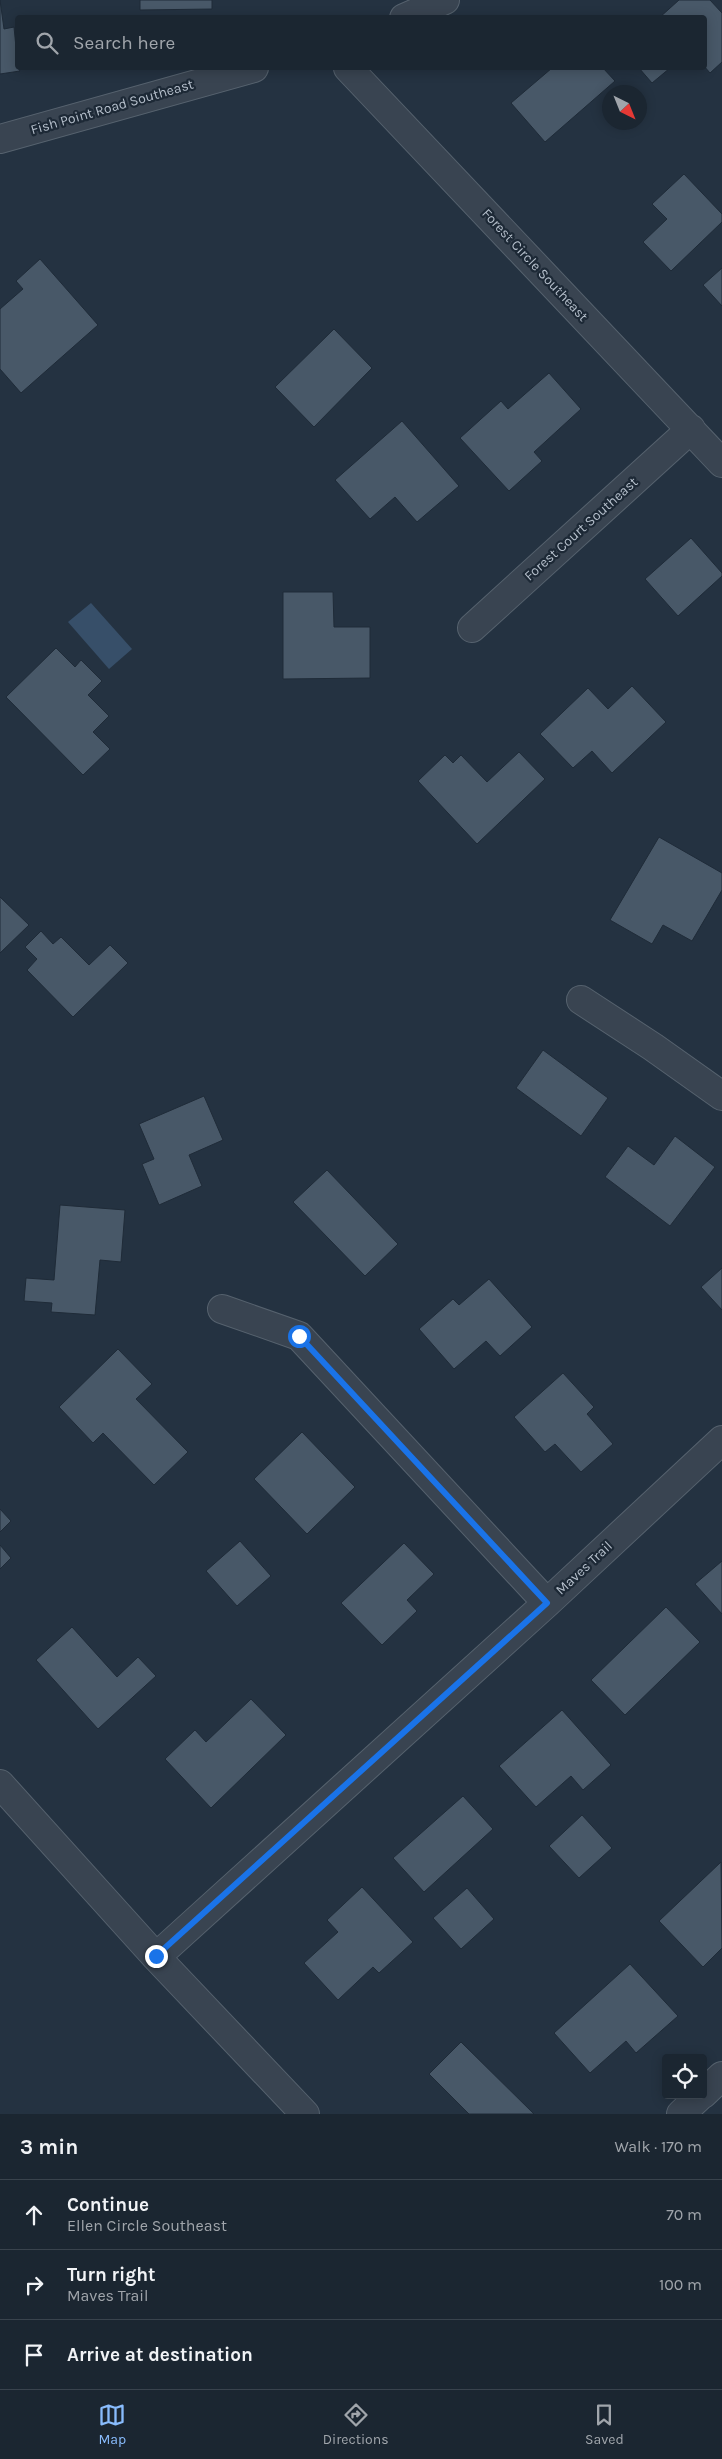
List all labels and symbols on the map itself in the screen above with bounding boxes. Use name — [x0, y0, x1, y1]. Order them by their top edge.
street label: Fish Point Road Southeast — [29, 76, 195, 138]
north arrow — [602, 85, 647, 130]
street label: Forest Circle Southeast — [478, 205, 592, 325]
street label: Forest Court Southeast — [521, 474, 641, 584]
route start — [288, 1325, 311, 1348]
street label: Maves Trail — [552, 1537, 616, 1599]
route end — [145, 1945, 168, 1968]

